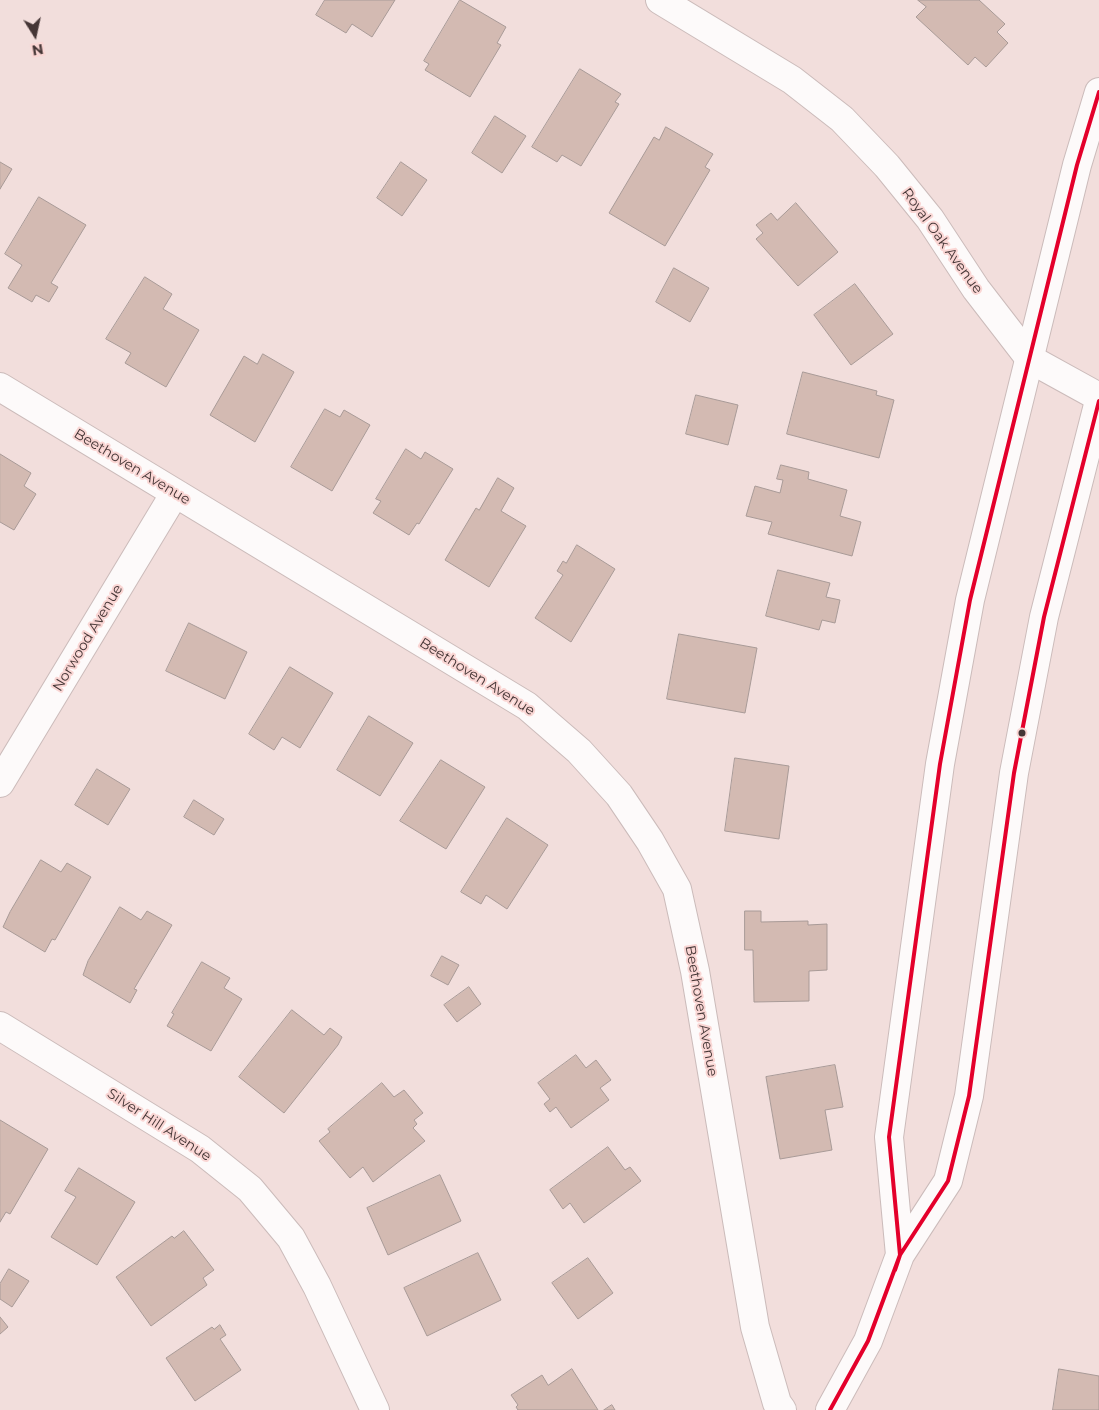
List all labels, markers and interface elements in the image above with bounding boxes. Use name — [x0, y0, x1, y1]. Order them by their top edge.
north arrow — [10, 10, 60, 60]
text: N — [30, 40, 45, 60]
street label: Royal Oak Avenue — [898, 185, 986, 297]
street label: Beethoven Avenue — [71, 426, 193, 508]
street label: Norwood Avenue — [49, 582, 127, 694]
street label: Beethoven Avenue — [416, 635, 538, 719]
unlabelled marker — [1017, 728, 1027, 738]
street label: Beethoven Avenue — [681, 944, 721, 1078]
street label: Silver Hill Avenue — [104, 1085, 214, 1165]

